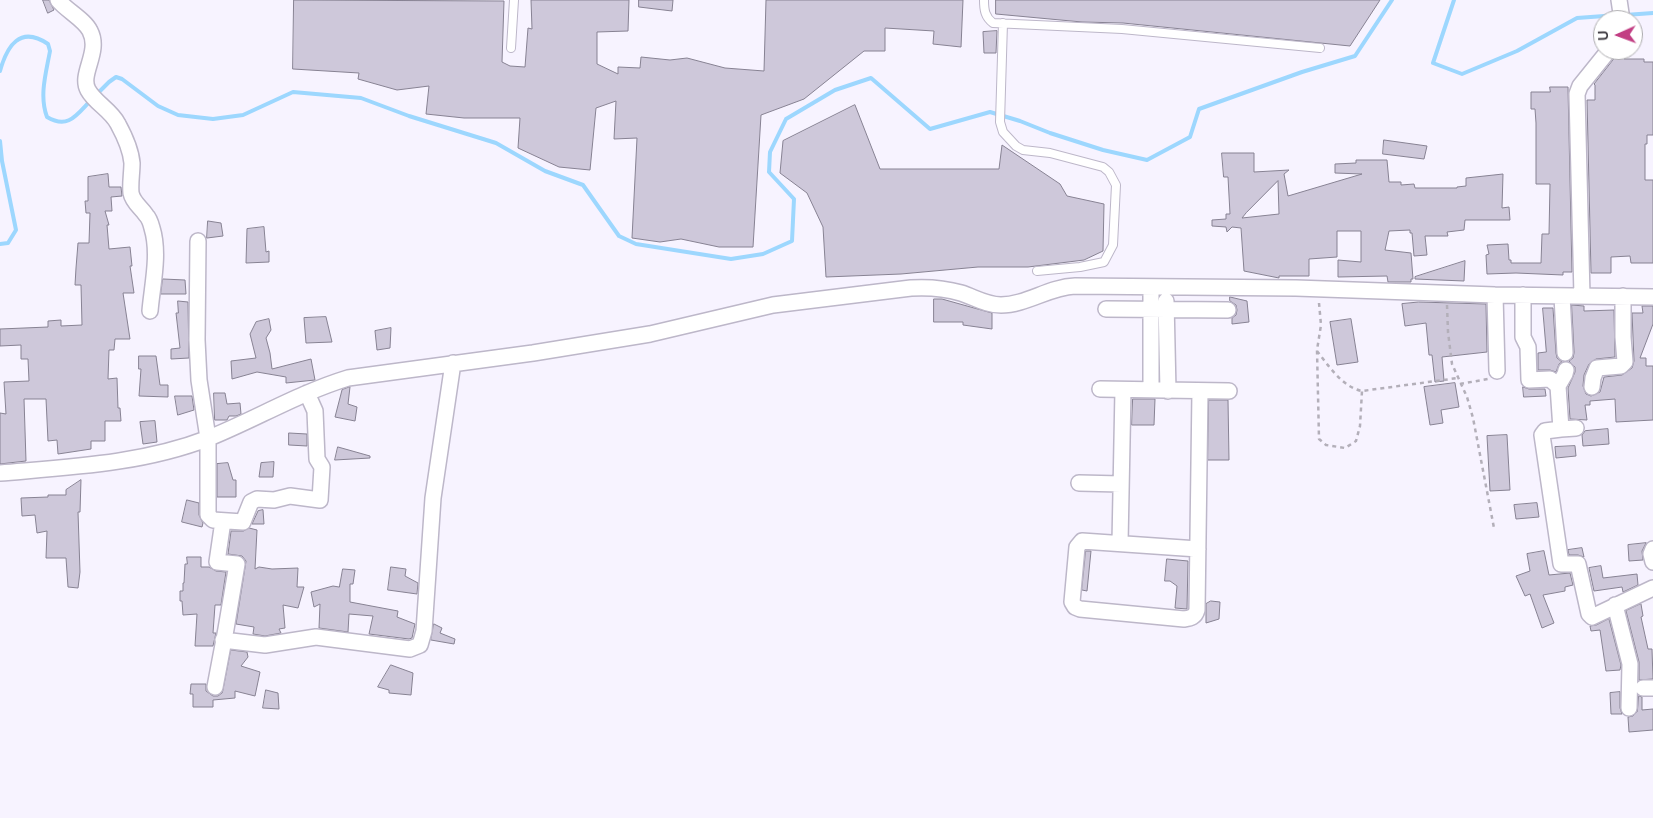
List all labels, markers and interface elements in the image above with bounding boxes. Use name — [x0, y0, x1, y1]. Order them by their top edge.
north arrow — [1593, 10, 1643, 60]
text: U — [1594, 30, 1613, 41]

